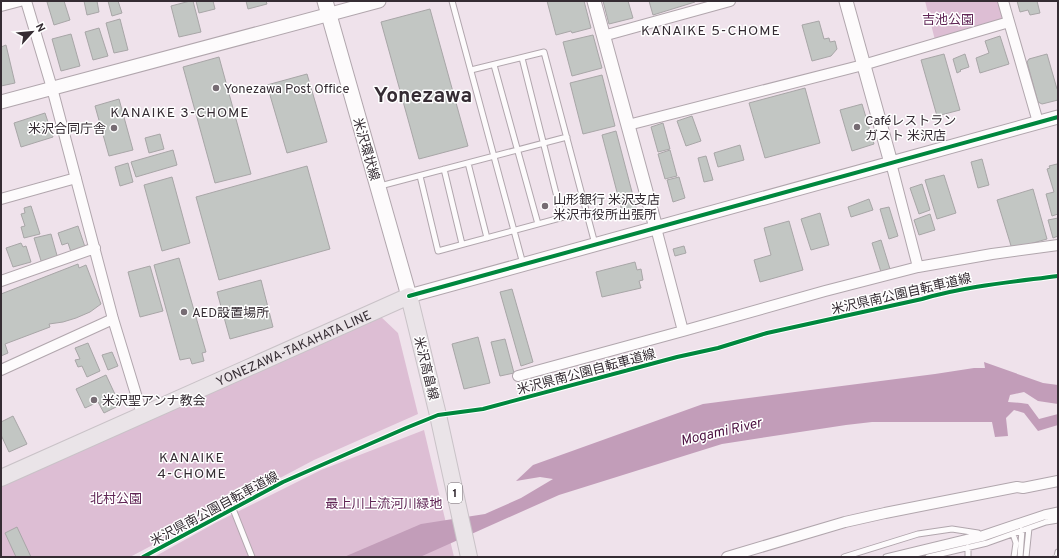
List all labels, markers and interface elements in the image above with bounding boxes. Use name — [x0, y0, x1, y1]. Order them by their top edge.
north arrow — [12, 12, 52, 52]
park label: 吉池公園 — [922, 13, 974, 29]
text: N — [32, 21, 48, 35]
district label: KANAIKE 5-CHOME — [641, 23, 781, 40]
place label: Yonezawa Post Office — [224, 82, 349, 98]
marker: Yonezawa Post Office — [211, 83, 221, 93]
district label: Yonezawa — [374, 83, 472, 110]
district label: KANAIKE 3-CHOME — [110, 105, 250, 122]
place label: Caféレストラン ガスト 米沢店 — [865, 114, 956, 145]
street label: 米沢環状線 — [348, 116, 383, 183]
place label: 米沢合同庁舎 — [28, 122, 106, 138]
marker: Caféレストラン ガスト 米沢店 — [852, 122, 862, 132]
marker: 米沢合同庁舎 — [109, 123, 119, 133]
place label: 山形銀行 米沢支店 米沢市役所出張所 — [553, 193, 660, 224]
marker: 山形銀行 米沢支店 米沢市役所出張所 — [540, 201, 550, 211]
street label: 米沢県南公園自転車道線 — [830, 270, 973, 319]
place label: AED設置場所 — [192, 306, 269, 322]
marker: AED設置場所 — [179, 307, 189, 317]
street label: YONEZAWA-TAKAHATA LINE — [214, 308, 374, 391]
street label: 米沢高畠線 — [409, 335, 442, 402]
street label: 米沢県南公園自転車道線 — [515, 346, 658, 399]
place label: 米沢聖アンナ教会 — [102, 393, 205, 410]
marker: 米沢聖アンナ教会 — [89, 395, 99, 405]
water label: Mogami River — [679, 414, 765, 450]
district label: KANAIKE 4-CHOME — [157, 450, 227, 483]
street label: 米沢県南公園自転車道線 — [148, 468, 282, 550]
road number: 1 — [448, 483, 462, 503]
park label: 北村公園 — [90, 491, 142, 508]
park label: 最上川上流河川緑地 — [325, 497, 443, 513]

